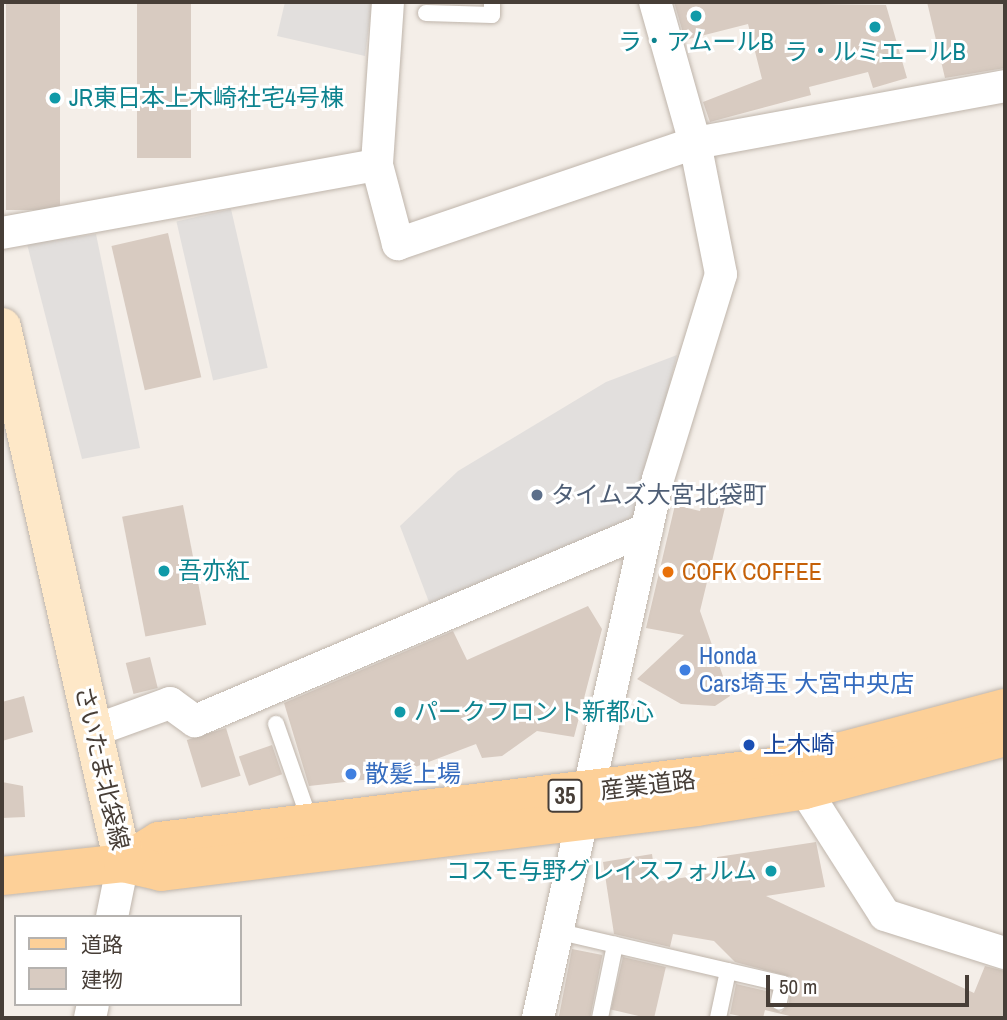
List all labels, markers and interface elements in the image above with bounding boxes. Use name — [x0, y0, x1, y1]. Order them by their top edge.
marker: ラ・アムールB — [688, 8, 704, 24]
marker: ラ・ルミエールB — [867, 19, 883, 35]
place label: ラ・アムールB — [617, 28, 775, 56]
place label: ラ・ルミエールB — [784, 38, 966, 66]
place label: JR東日本上木崎社宅4号棟 — [69, 84, 344, 112]
marker: JR東日本上木崎社宅4号棟 — [47, 90, 63, 106]
place label: タイムズ大宮北袋町 — [551, 481, 767, 509]
marker: タイムズ大宮北袋町 — [529, 487, 545, 503]
place label: 吾亦紅 — [178, 557, 250, 585]
place label: COFK COFFEE — [682, 558, 822, 586]
marker: 吾亦紅 — [156, 563, 172, 579]
marker: COFK COFFEE — [660, 564, 676, 580]
place label: Honda Cars埼玉 大宮中央店 — [699, 642, 914, 698]
marker: Honda Cars埼玉 大宮中央店 — [677, 662, 693, 678]
street label: さいたま北袋線 — [69, 683, 135, 853]
place label: パークフロント新都心 — [414, 698, 654, 726]
marker: パークフロント新都心 — [392, 704, 408, 720]
place label: 上木崎 — [763, 731, 835, 759]
marker: 上木崎 — [741, 737, 757, 753]
place label: 散髪上場 — [365, 760, 461, 788]
street label: 産業道路 — [599, 765, 697, 805]
marker: 散髪上場 — [343, 766, 359, 782]
road number: 35 — [548, 776, 582, 816]
place label: コスモ与野グレイスフォルム — [445, 857, 757, 885]
marker: コスモ与野グレイスフォルム — [763, 863, 779, 879]
legend — [14, 915, 242, 1006]
text: 道路 — [81, 930, 123, 959]
scale bar — [769, 960, 972, 1004]
text: 建物 — [81, 965, 123, 994]
text: 50 m — [779, 972, 817, 1001]

